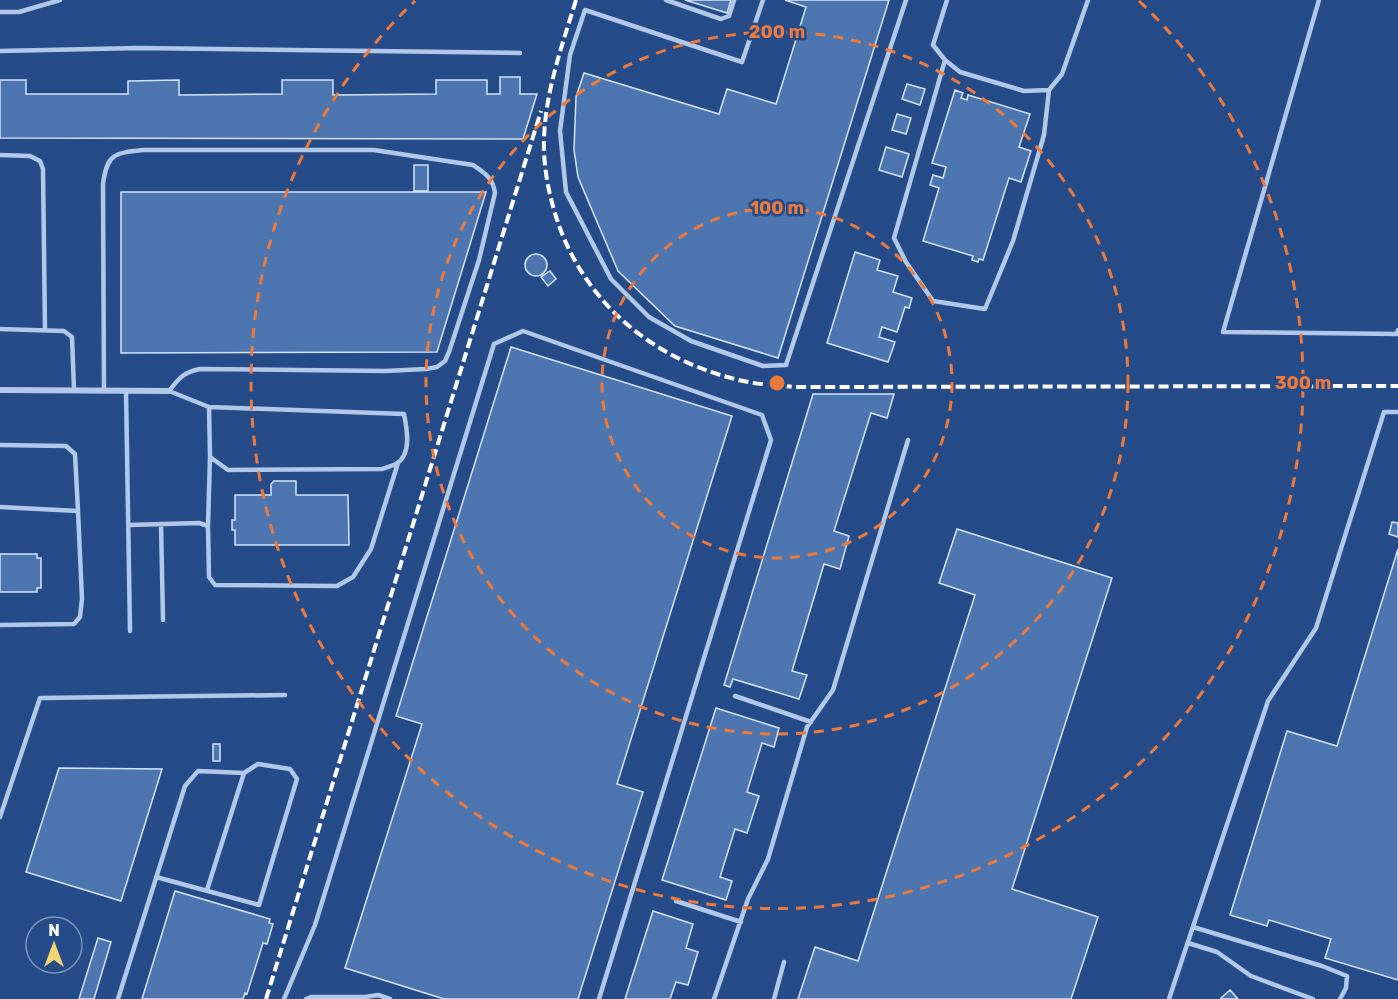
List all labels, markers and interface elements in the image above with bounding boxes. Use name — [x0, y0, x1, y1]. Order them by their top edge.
text: 200 m — [749, 21, 805, 43]
text: 100 m — [750, 197, 804, 219]
text: 300 m — [1275, 372, 1331, 394]
centre of rings — [767, 373, 787, 393]
north arrow — [24, 915, 84, 975]
text: N — [48, 921, 60, 940]

